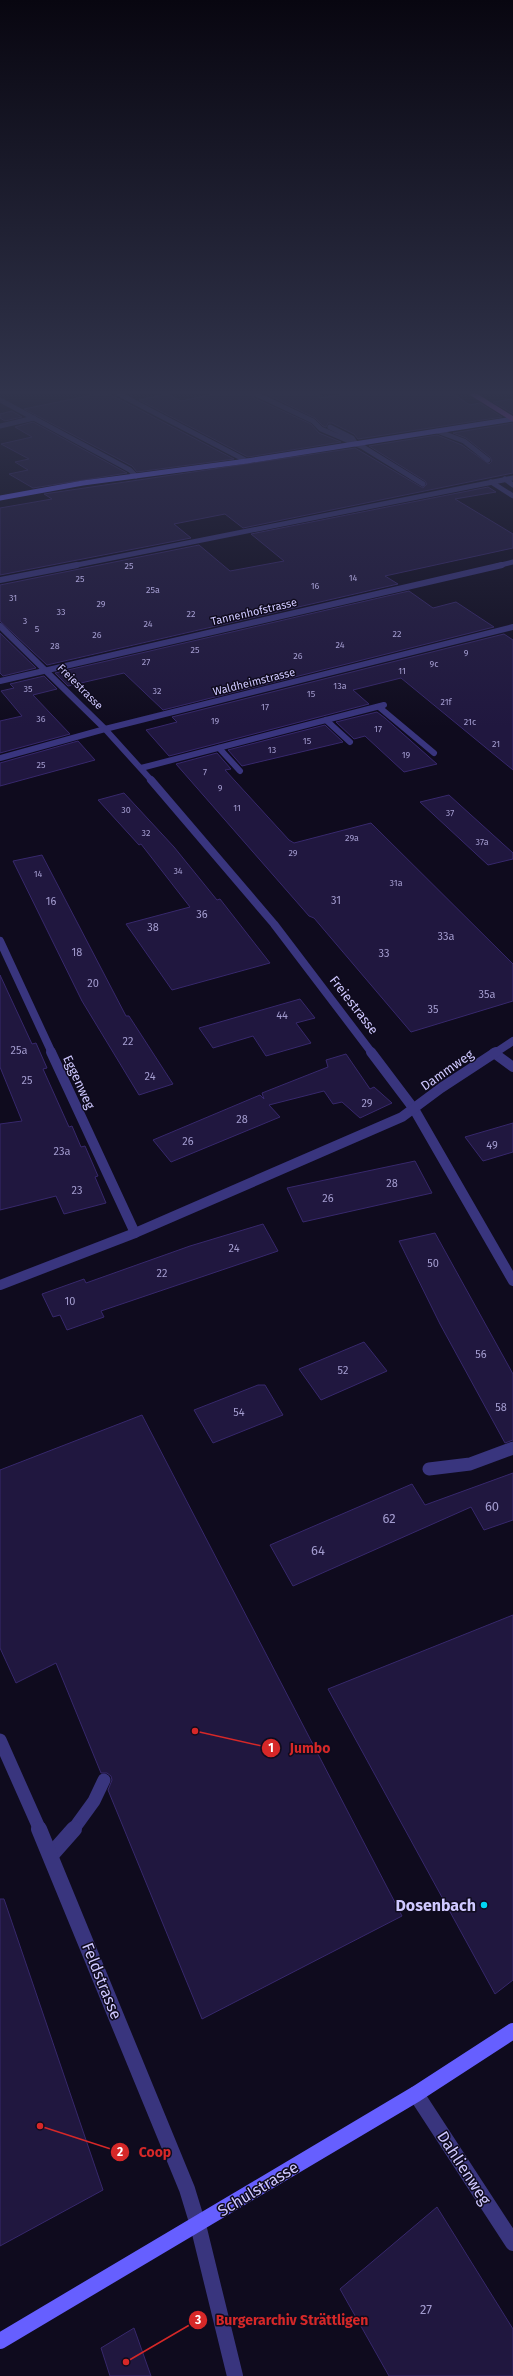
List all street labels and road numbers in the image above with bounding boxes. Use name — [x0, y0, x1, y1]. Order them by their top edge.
street label: Tannenhofstrasse — [210, 596, 298, 628]
street label: Freiestrasse — [55, 662, 105, 712]
street label: Waldheimstrasse — [212, 665, 296, 699]
street label: Freiestrasse — [327, 973, 381, 1037]
street label: Dammweg — [418, 1046, 476, 1094]
street label: Eggenweg — [60, 1053, 98, 1112]
street label: Feldstrasse — [78, 1940, 126, 2022]
street label: Dahlienweg — [433, 2128, 495, 2209]
street label: Schulstrasse — [214, 2158, 302, 2220]

